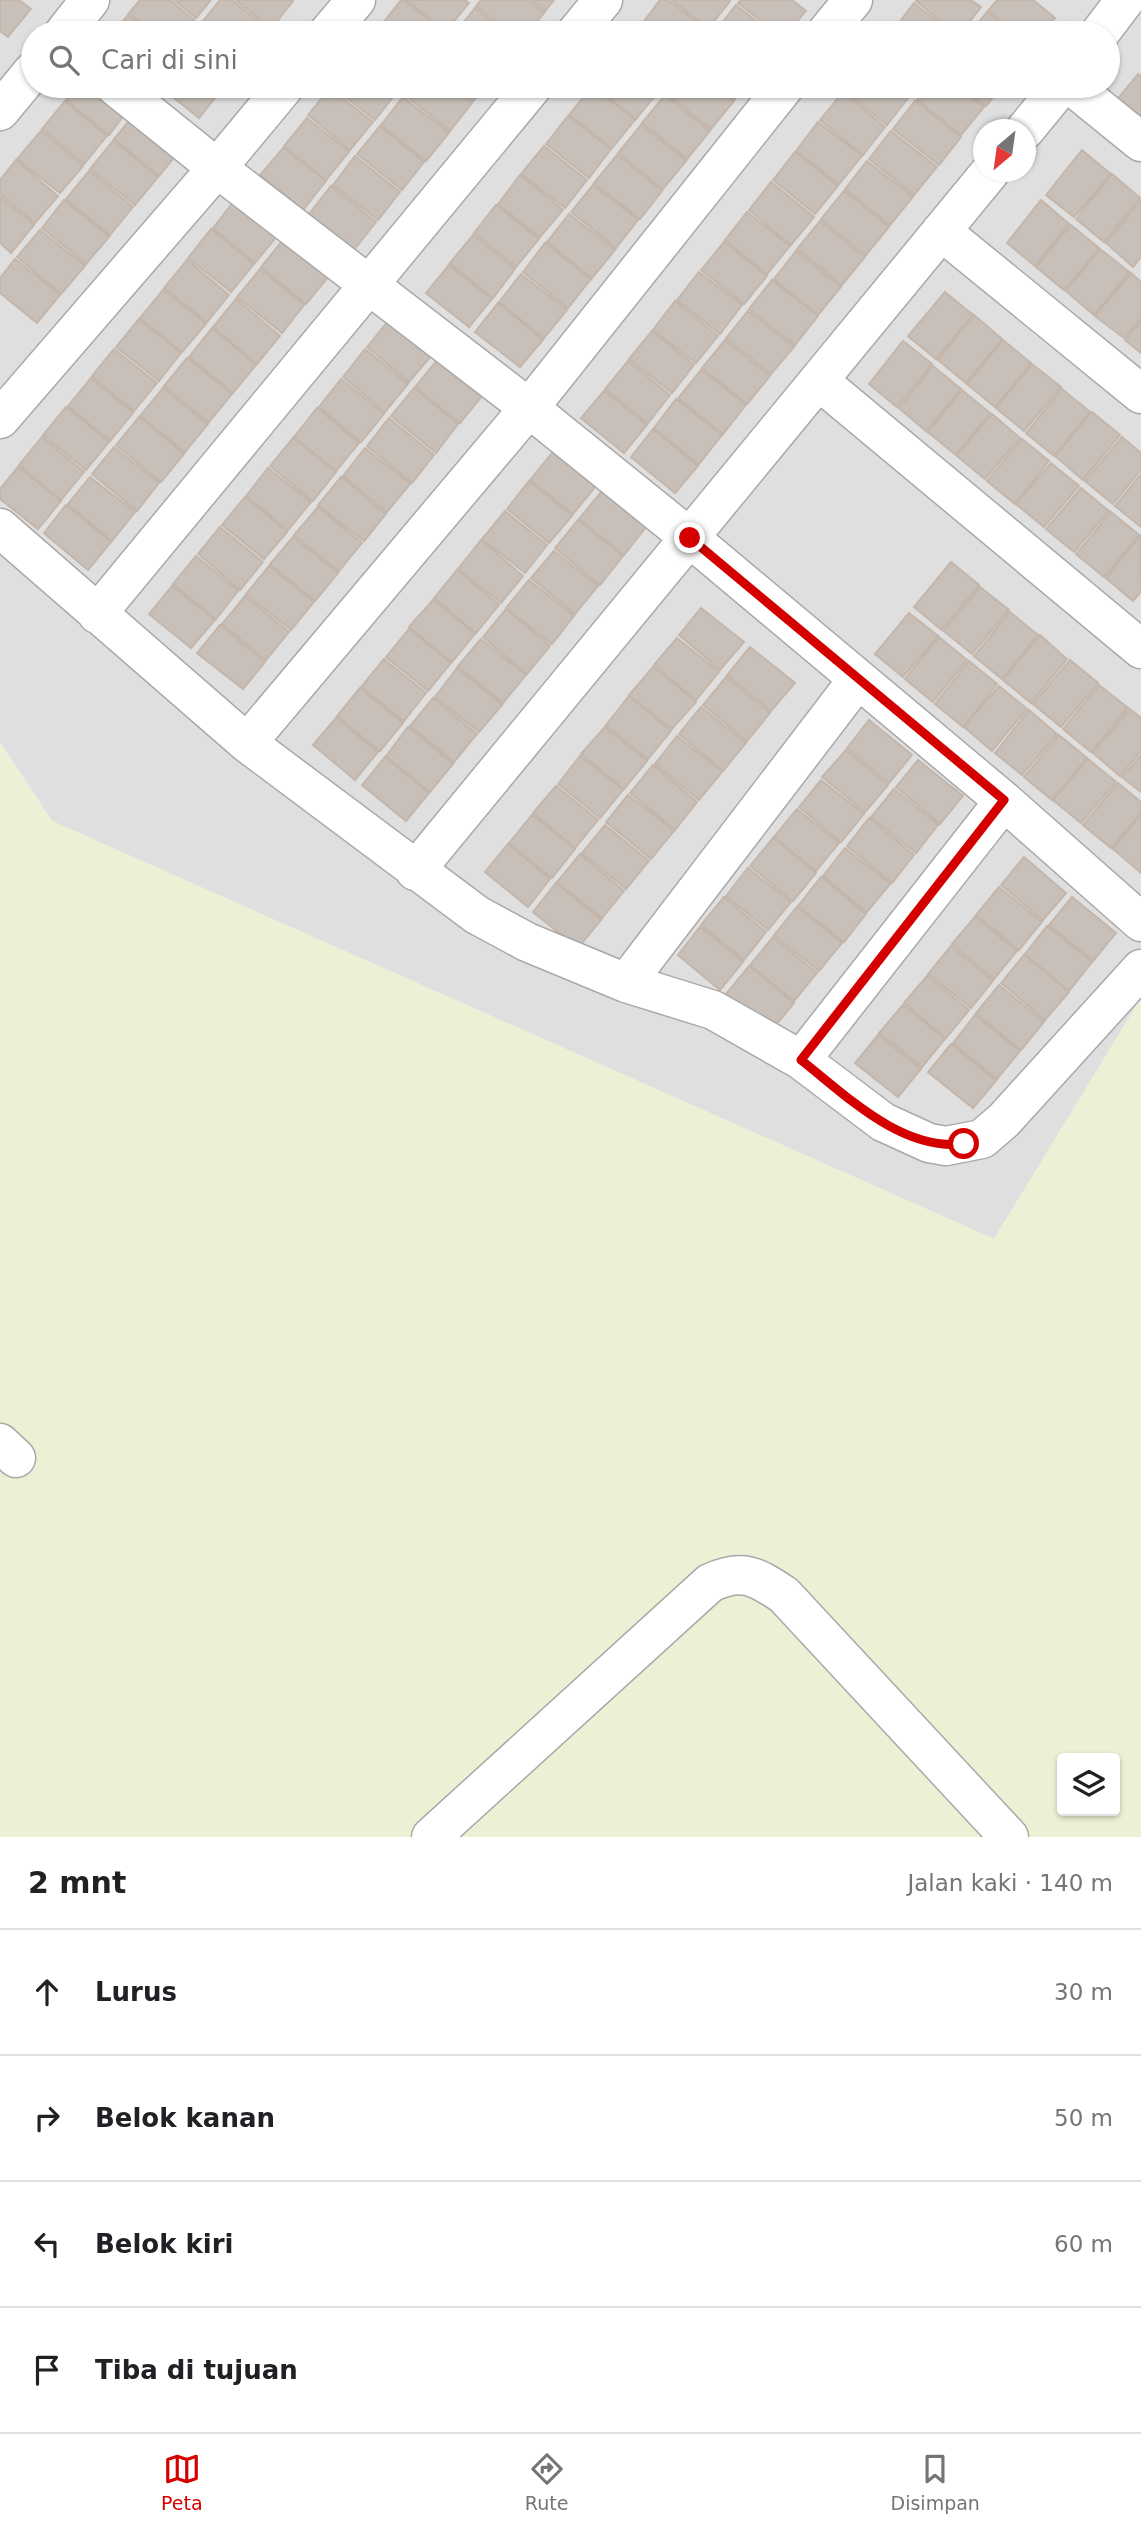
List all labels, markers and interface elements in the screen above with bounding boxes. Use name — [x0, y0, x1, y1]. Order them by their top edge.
search box — [21, 21, 1120, 98]
icon: search — [45, 41, 83, 79]
text: Cari di sini — [101, 45, 238, 75]
north arrow — [973, 119, 1036, 182]
route end — [674, 522, 705, 553]
route start — [948, 1128, 979, 1159]
map controls — [1057, 1753, 1120, 1816]
button: layers — [1057, 1753, 1120, 1816]
text: 2 mnt — [28, 1865, 126, 1900]
text: Jalan kaki · 140 m — [907, 1870, 1113, 1896]
icon: ahead — [28, 1973, 66, 2011]
text: Lurus — [95, 1977, 177, 2007]
text: 30 m — [1054, 1979, 1113, 2005]
icon: right — [28, 2099, 66, 2137]
text: Belok kanan — [95, 2103, 275, 2133]
text: 50 m — [1054, 2105, 1113, 2131]
icon: left — [28, 2225, 66, 2263]
text: Belok kiri — [95, 2229, 234, 2259]
text: 60 m — [1054, 2231, 1113, 2257]
icon: arrive — [28, 2351, 66, 2389]
text: Tiba di tujuan — [95, 2355, 298, 2385]
tab: Peta — [161, 2450, 203, 2514]
tab: Rute — [525, 2450, 568, 2514]
tab: Disimpan — [891, 2450, 980, 2514]

